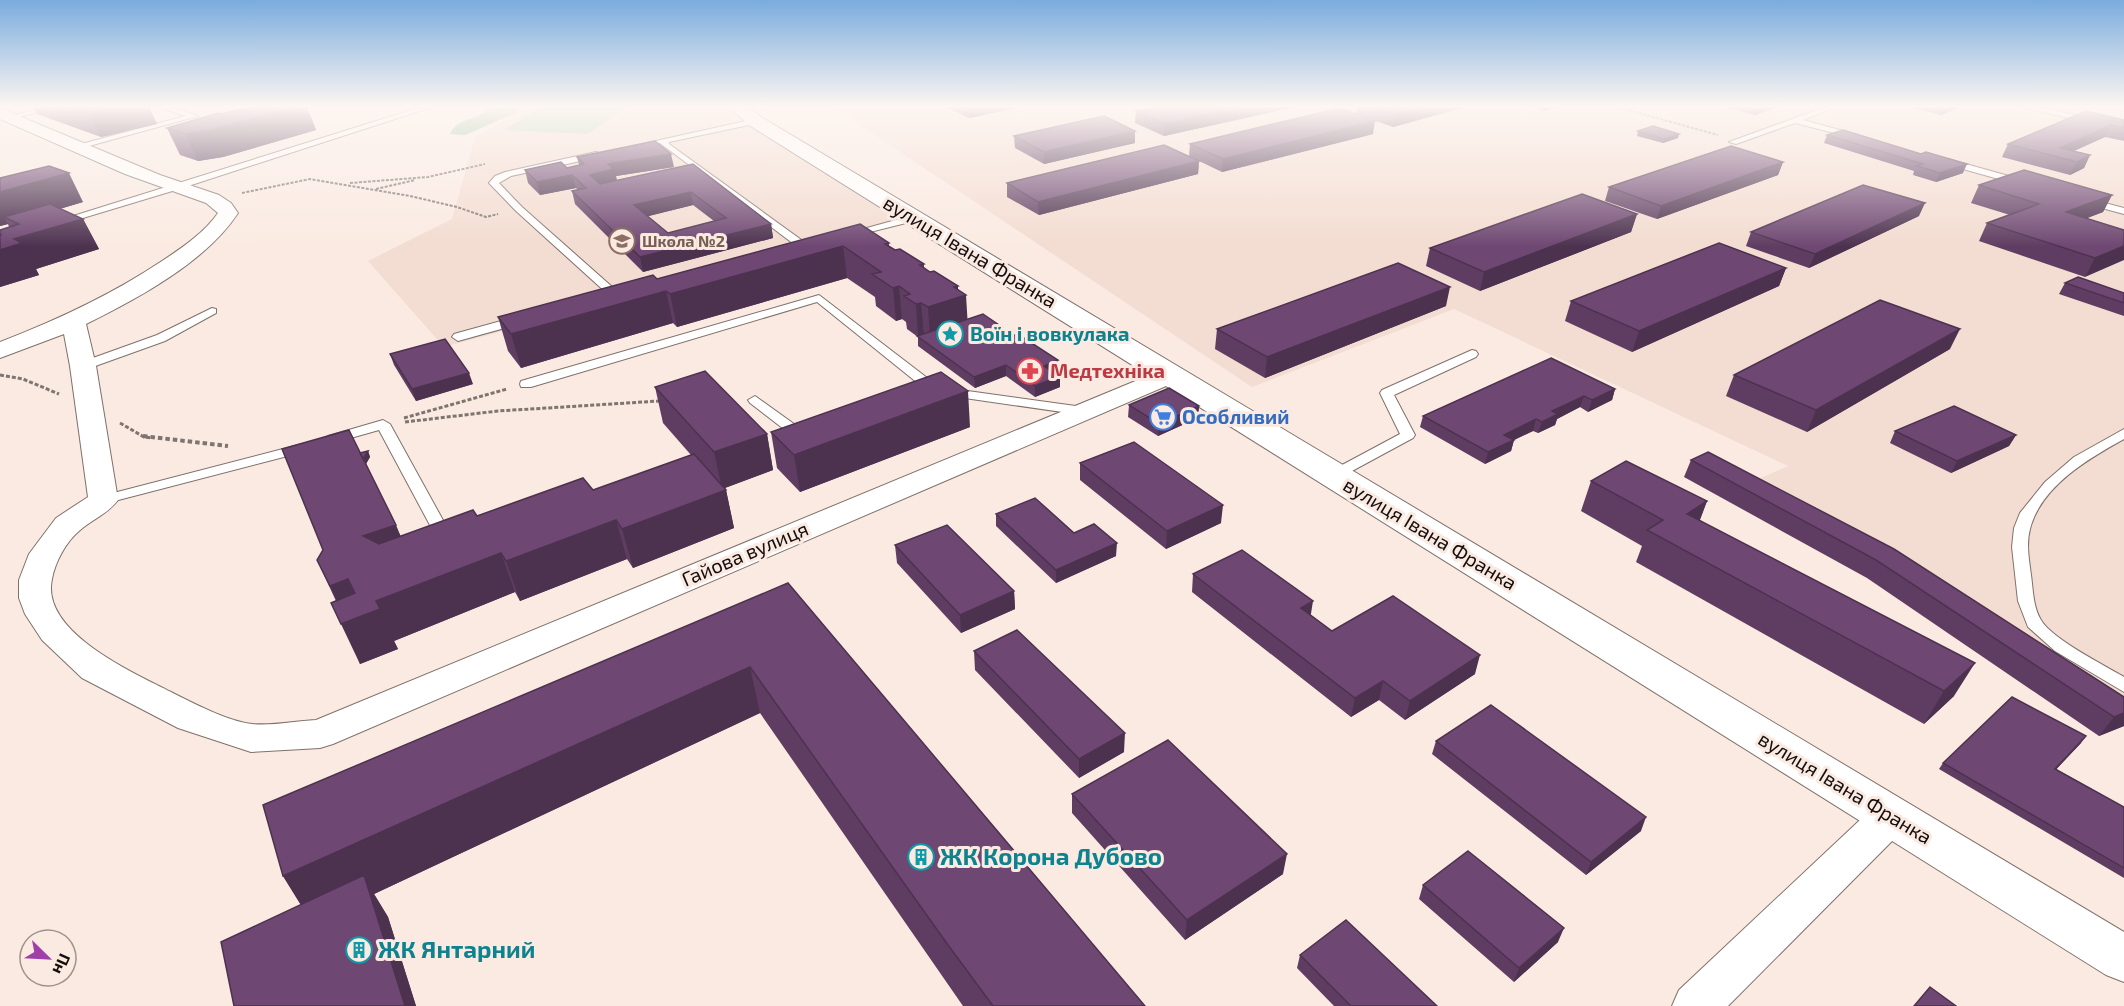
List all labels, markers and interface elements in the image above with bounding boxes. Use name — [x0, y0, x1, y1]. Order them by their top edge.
street label: вулиця Івана Франка — [879, 190, 1062, 313]
school or university icon: Школа №2 — [607, 226, 637, 256]
place label: Школа №2 — [642, 231, 725, 250]
place icon: Воїн і вовкулака — [935, 319, 965, 349]
place label: Воїн і вовкулака — [970, 321, 1129, 345]
pharmacy icon: Медтехніка — [1015, 356, 1045, 386]
place label: Медтехніка — [1050, 358, 1165, 382]
supermarket icon: Особливий — [1148, 402, 1178, 432]
place label: Особливий — [1182, 404, 1289, 428]
street label: вулиця Івана Франка — [1339, 472, 1522, 595]
street label: Гайова вулиця — [678, 516, 812, 592]
street label: вулиця Івана Франка — [1754, 726, 1937, 849]
place label: ЖК Корона Дубово — [940, 841, 1162, 870]
building icon: ЖК Корона Дубово — [906, 842, 936, 872]
north arrow — [18, 928, 78, 988]
place label: ЖК Янтарний — [378, 934, 535, 963]
building icon: ЖК Янтарний — [344, 935, 374, 965]
text: Пн — [49, 951, 75, 978]

